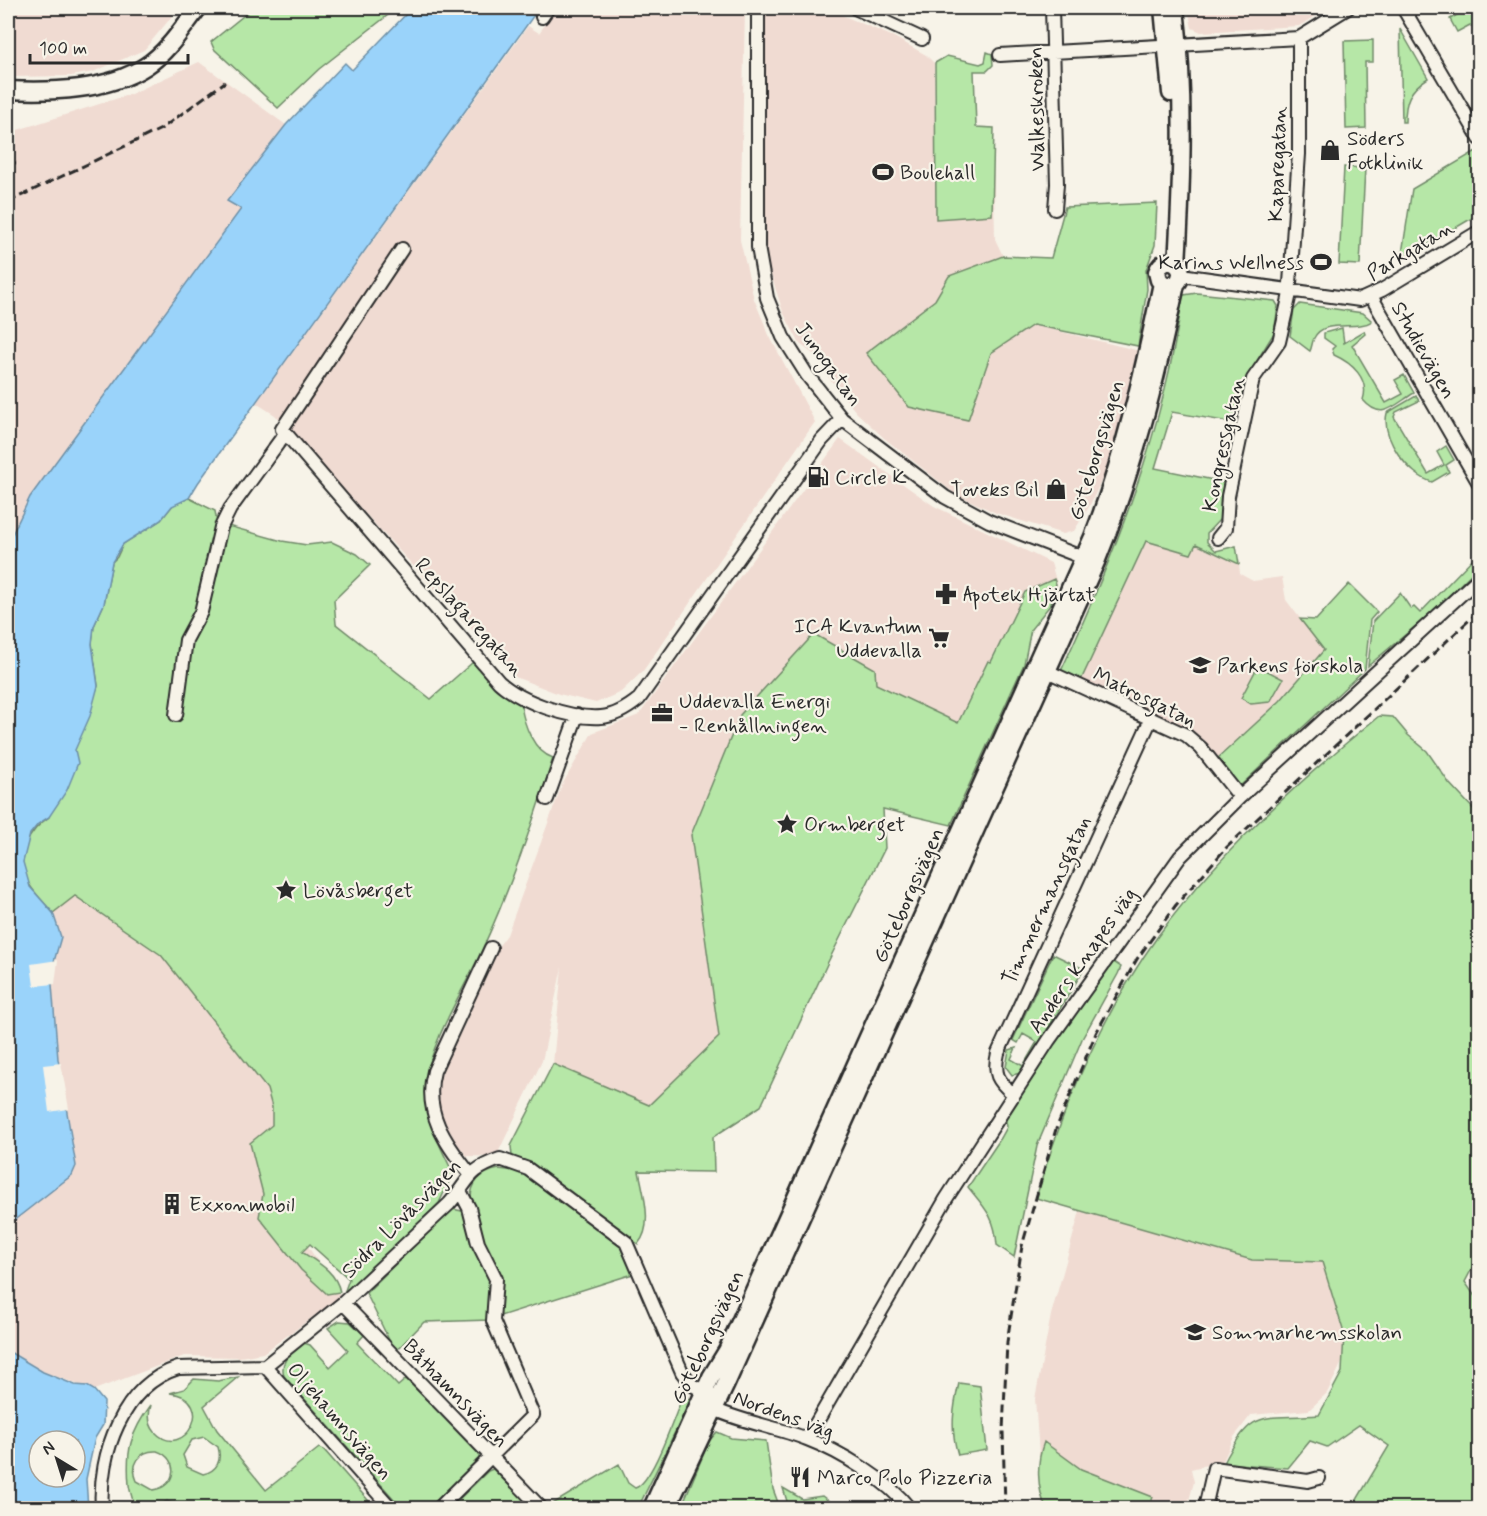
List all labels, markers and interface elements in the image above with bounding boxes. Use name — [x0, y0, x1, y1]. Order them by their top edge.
scale bar — [30, 27, 188, 65]
text: 100 m — [39, 37, 87, 61]
street label: Walkeskroken — [1022, 46, 1052, 172]
street label: Kaparegatan — [1262, 105, 1294, 222]
place label: Söders Fotklinik — [1347, 125, 1424, 177]
shop icon: Söders Fotklinik — [1318, 138, 1342, 162]
place label: Boulehall — [900, 159, 975, 187]
sports icon: Boulehall — [871, 160, 895, 184]
street label: Parkgatan — [1362, 214, 1460, 288]
place label: Karins Wellness — [1158, 249, 1304, 277]
sports icon: Karins Wellness — [1309, 250, 1333, 274]
street label: Studievägen — [1384, 297, 1462, 404]
street label: Junogatan — [787, 317, 868, 413]
street label: Kongressgatan — [1196, 374, 1253, 515]
street label: Göteborgsvägen — [1062, 377, 1132, 524]
place label: Circle K — [835, 464, 907, 492]
fuel station icon: Circle K — [806, 465, 830, 489]
place label: Toveks Bil — [950, 476, 1039, 504]
shop icon: Toveks Bil — [1044, 477, 1068, 501]
street label: Repslagaregatan — [407, 552, 531, 685]
place label: Apotek Hjärtat — [963, 581, 1095, 610]
pharmacy icon: Apotek Hjärtat — [934, 582, 958, 606]
place label: ICA Kvantum Uddevalla — [794, 613, 922, 665]
supermarket icon: ICA Kvantum Uddevalla — [927, 626, 951, 650]
place label: Parkens förskola — [1217, 652, 1364, 680]
school or university icon: Parkens förskola — [1188, 653, 1212, 677]
street label: Matrosgatan — [1087, 661, 1201, 737]
place label: Uddevalla Energi - Renhållningen — [679, 688, 830, 742]
office icon: Uddevalla Energi - Renhållningen — [650, 701, 674, 725]
place label: Ormberget — [804, 811, 906, 841]
street label: Timmermansgatan — [995, 811, 1100, 990]
place icon: Ormberget — [775, 812, 799, 836]
street label: Göteborgsvägen — [867, 823, 951, 967]
place label: Lövåsberget — [303, 877, 413, 907]
place icon: Lövåsberget — [274, 878, 298, 902]
street label: Anders Knapes väg — [1022, 882, 1144, 1039]
street label: Södra Lövåsvägen — [336, 1153, 468, 1285]
place label: Exxonmobil — [189, 1191, 295, 1219]
building icon: Exxonmobil — [160, 1192, 184, 1216]
street label: Göteborgsvägen — [665, 1266, 751, 1409]
place label: Sommarhemsskolan — [1212, 1319, 1402, 1347]
school or university icon: Sommarhemsskolan — [1183, 1320, 1207, 1344]
street label: Båthamnsvägen — [396, 1333, 514, 1454]
street label: Oljehamnsvägen — [280, 1357, 398, 1487]
street label: Nordens väg — [729, 1384, 838, 1446]
north arrow — [27, 1429, 87, 1489]
text: N — [38, 1437, 59, 1460]
place label: Marco Polo Pizzeria — [817, 1464, 993, 1492]
restaurant icon: Marco Polo Pizzeria — [788, 1465, 812, 1489]

